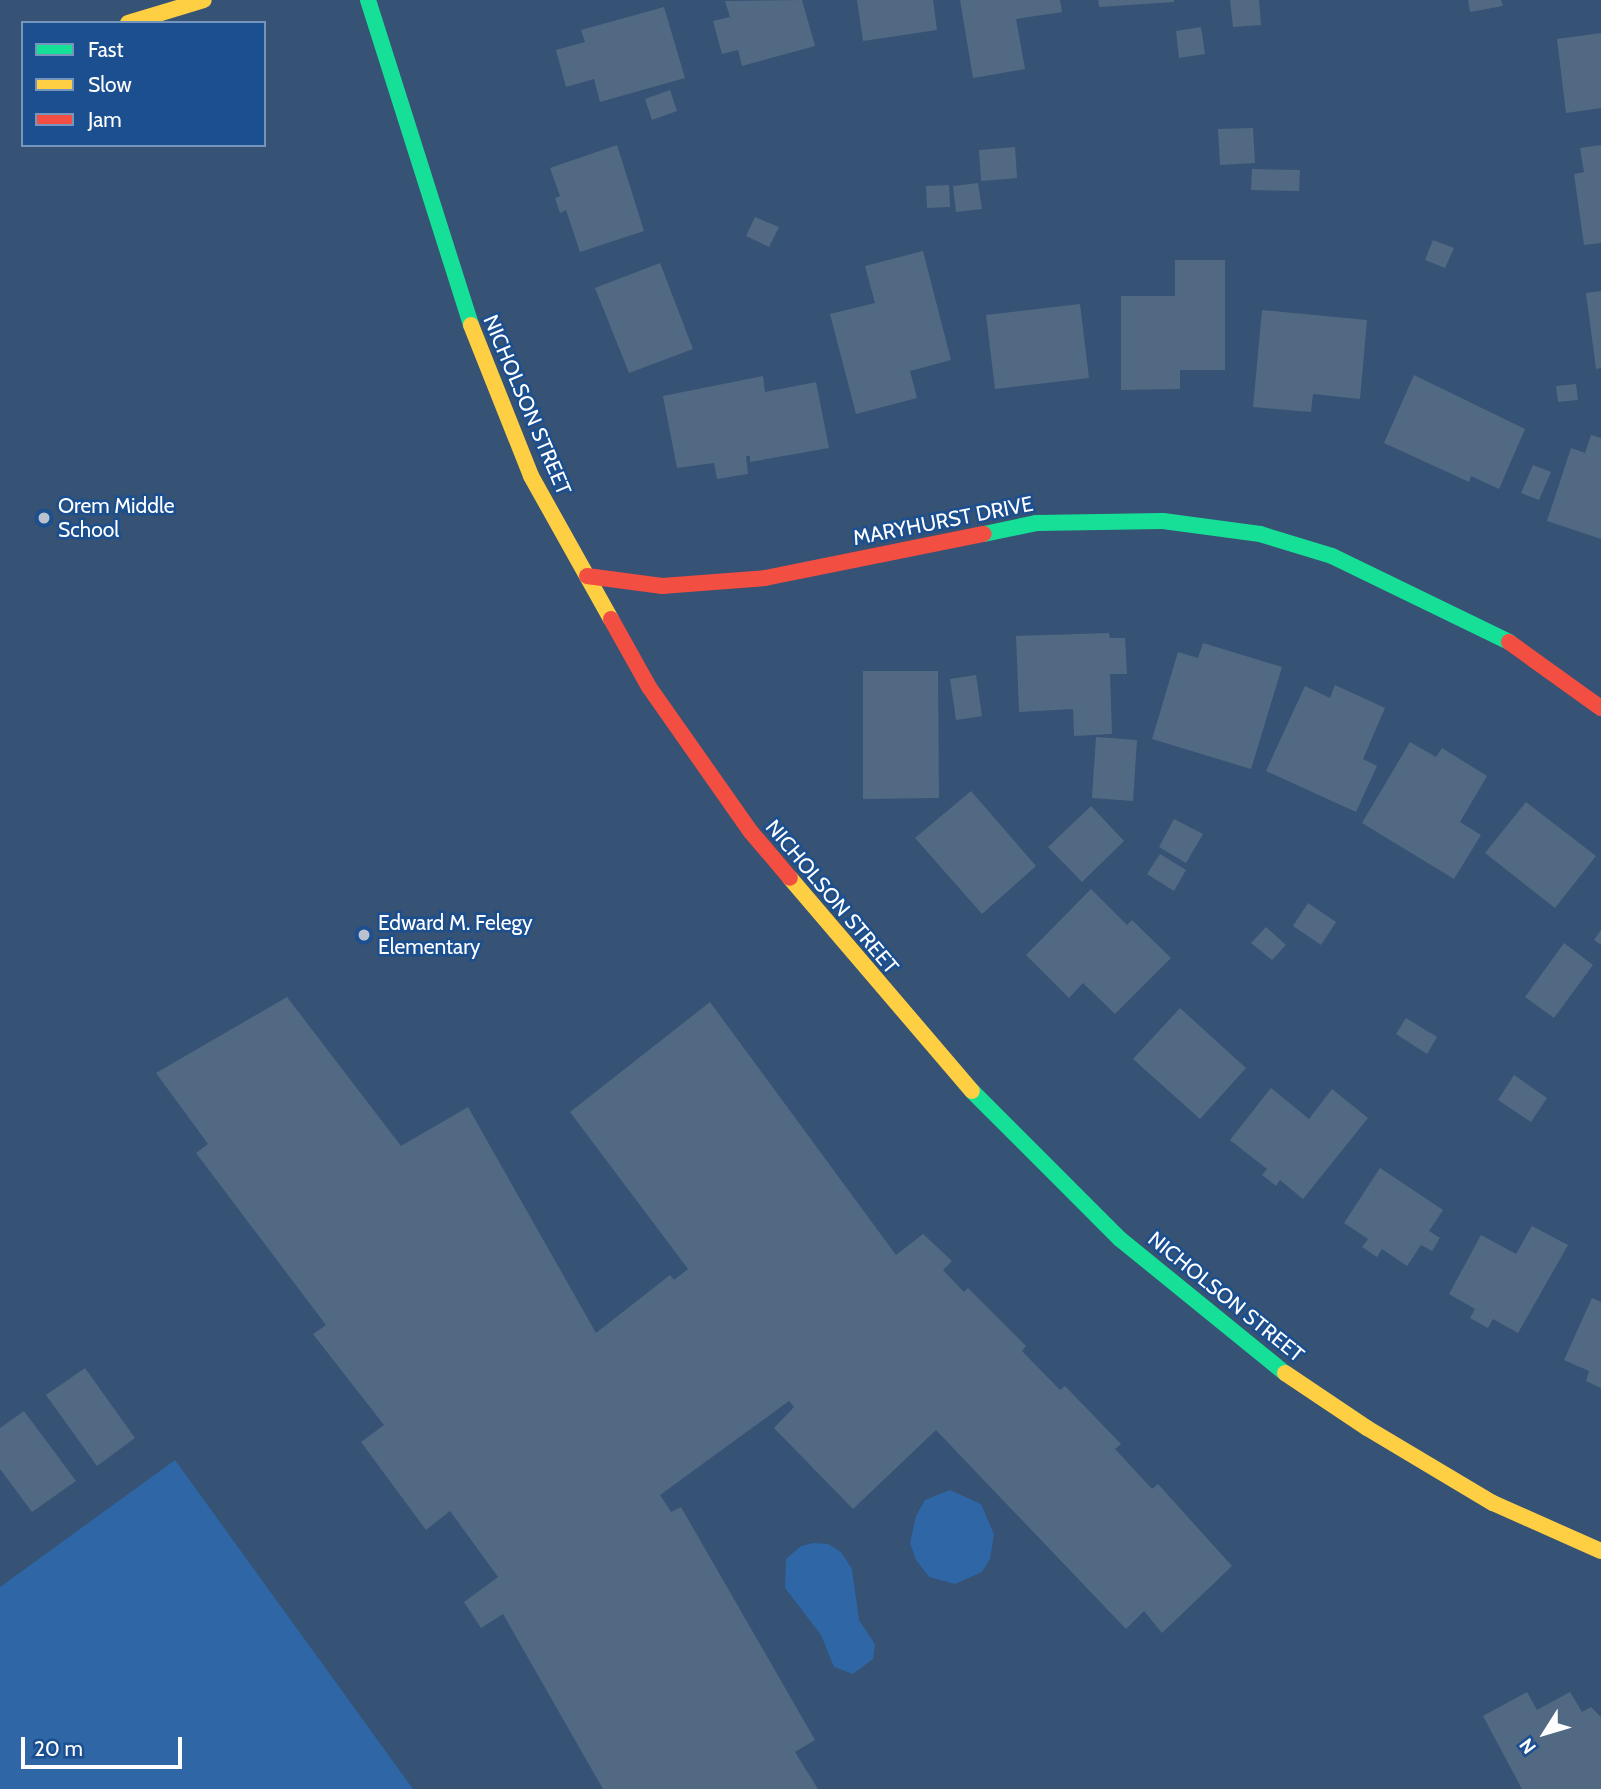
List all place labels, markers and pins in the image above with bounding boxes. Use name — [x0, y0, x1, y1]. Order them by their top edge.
place label: Orem Middle School — [58, 493, 174, 543]
marker: Orem Middle School — [36, 510, 52, 526]
place label: Edward M. Felegy Elementary — [378, 910, 533, 960]
marker: Edward M. Felegy Elementary — [356, 927, 372, 943]

